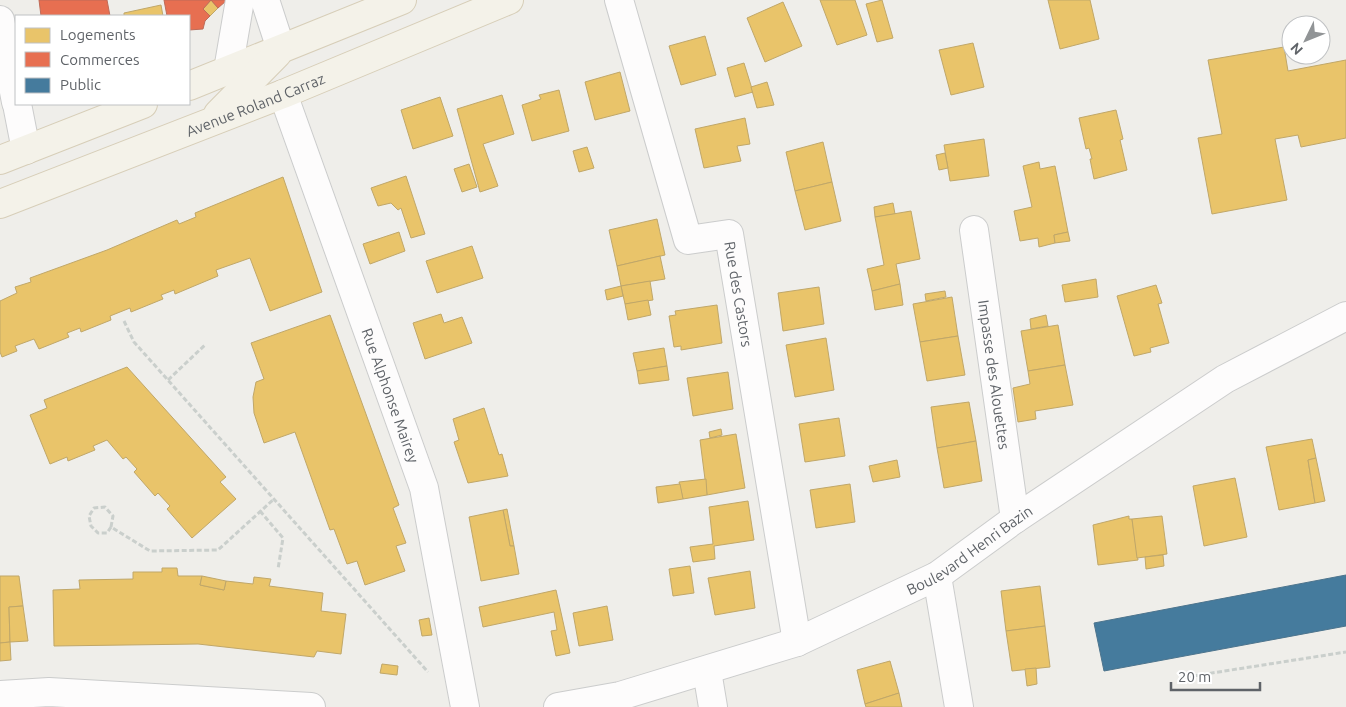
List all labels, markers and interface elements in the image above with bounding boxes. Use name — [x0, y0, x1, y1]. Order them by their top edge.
legend — [15, 15, 190, 105]
north arrow — [1281, 15, 1331, 65]
text: Logements — [60, 26, 136, 43]
text: N — [1287, 40, 1306, 58]
text: Commerces — [60, 51, 140, 68]
street label: Avenue Roland Carraz — [184, 69, 327, 139]
text: Public — [60, 76, 101, 93]
street label: Rue des Castors — [722, 240, 756, 348]
street label: Impasse des Alouettes — [975, 299, 1014, 450]
street label: Rue Alphonse Mairey — [359, 326, 423, 465]
street label: Boulevard Henri Bazin — [903, 501, 1035, 598]
scale bar — [1171, 660, 1260, 692]
text: 20 m — [1178, 668, 1211, 685]

